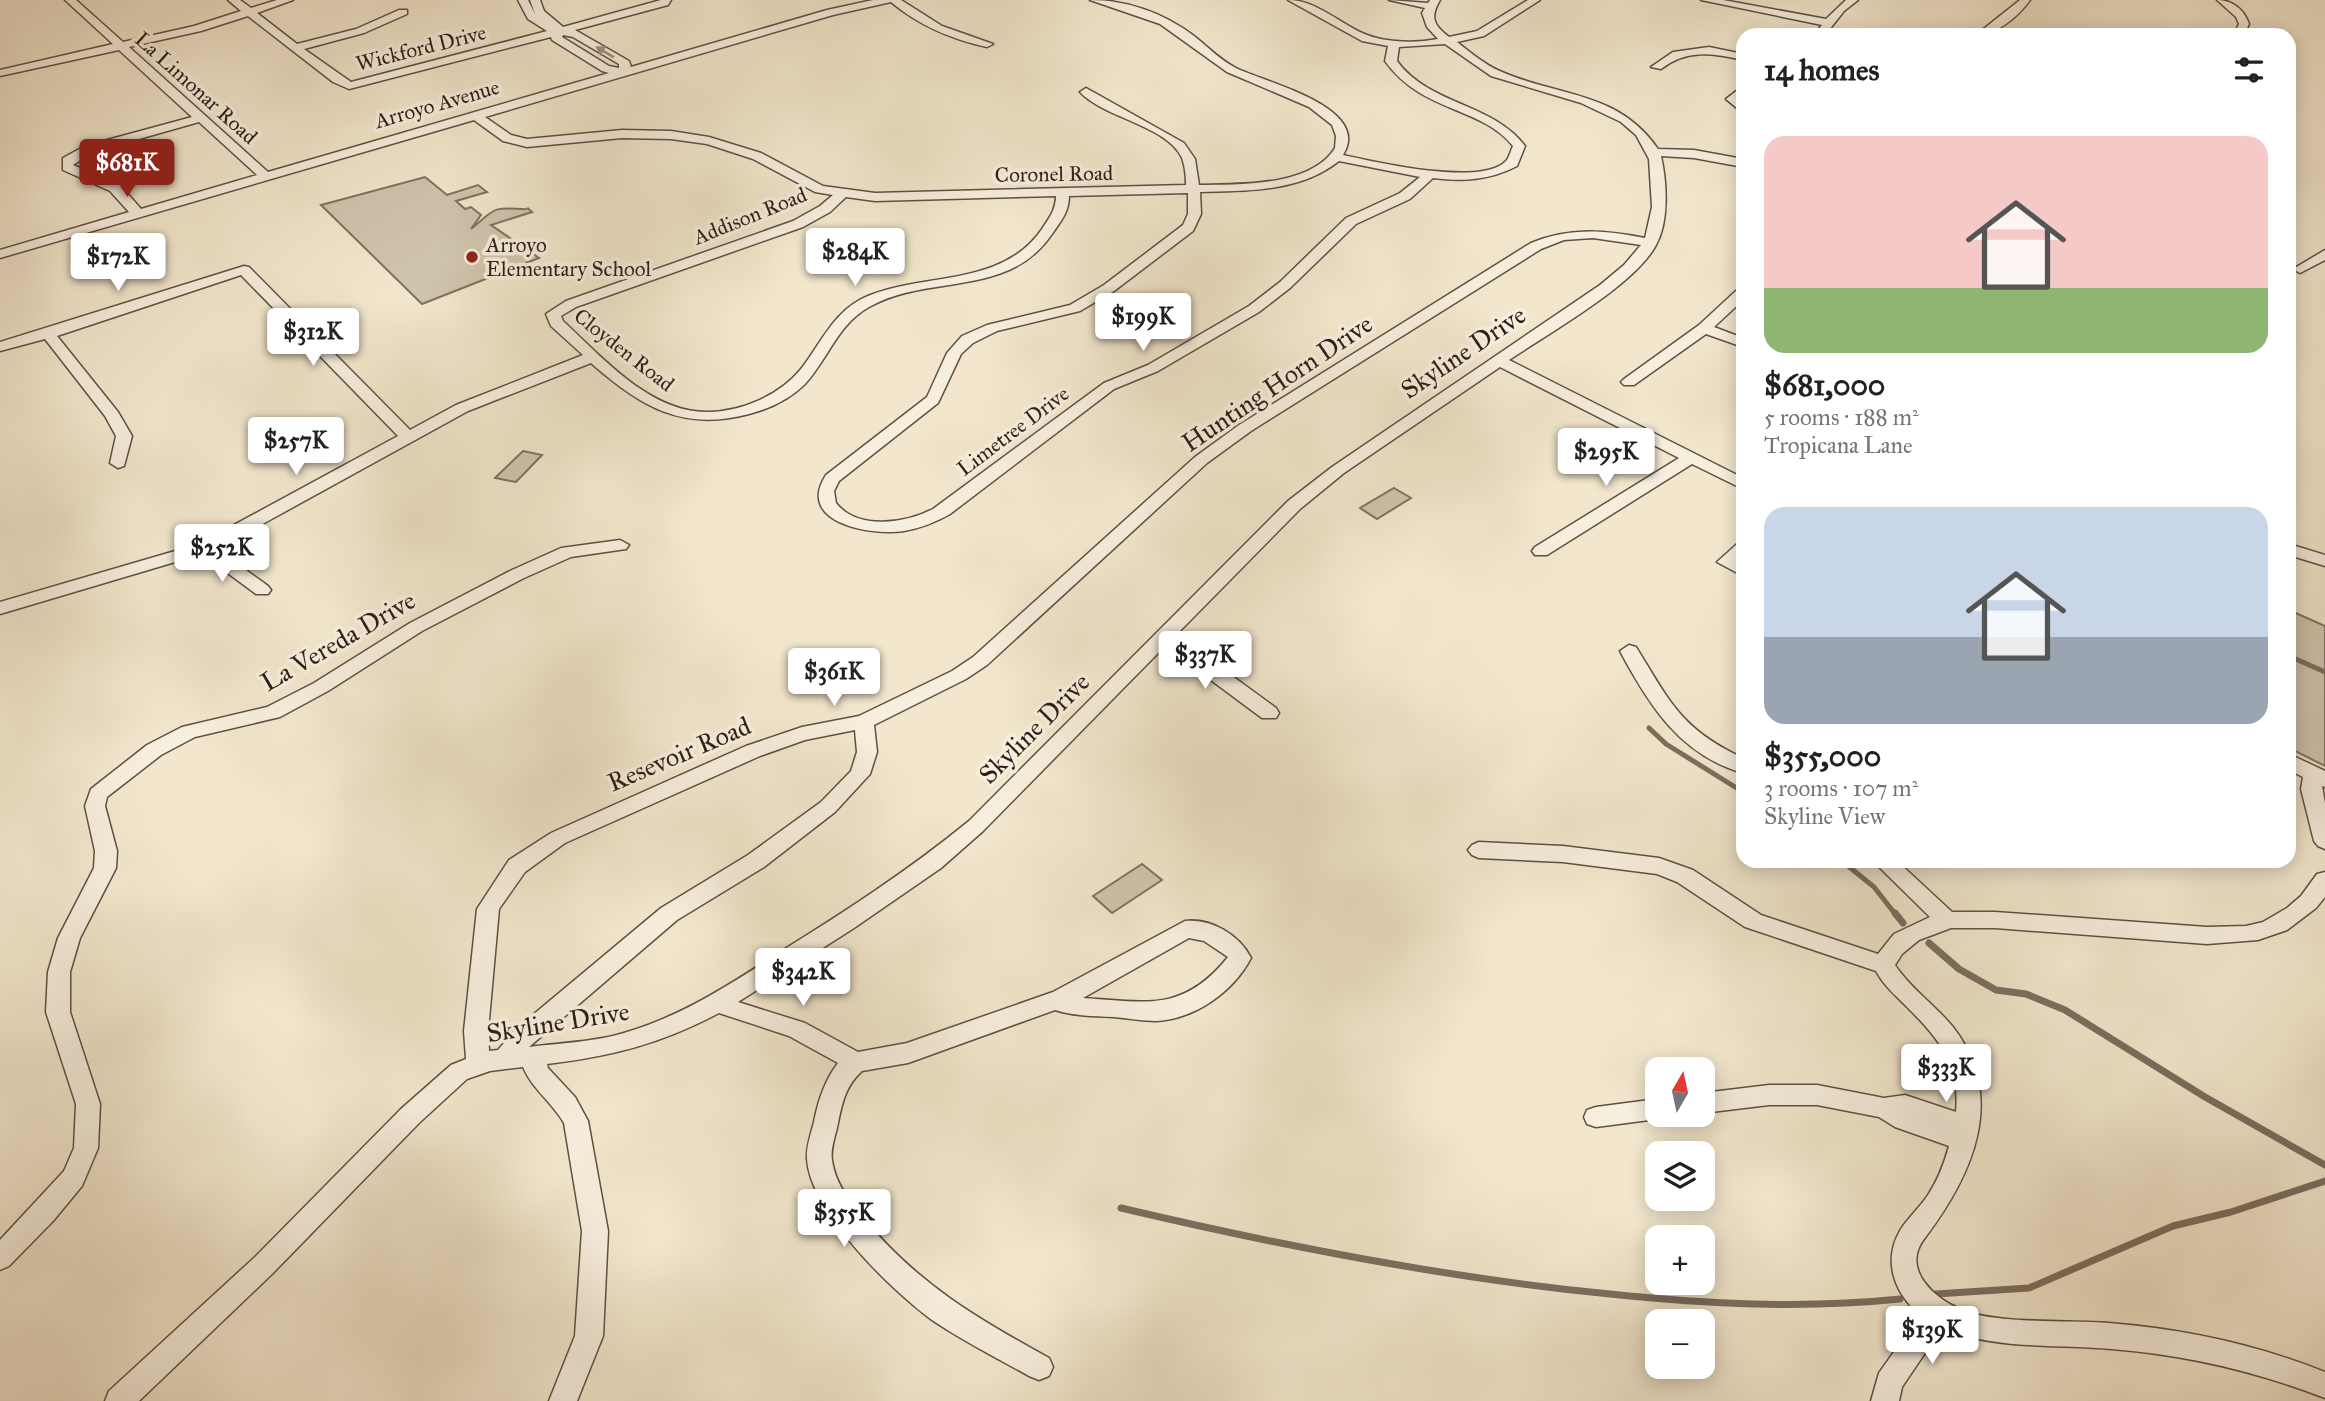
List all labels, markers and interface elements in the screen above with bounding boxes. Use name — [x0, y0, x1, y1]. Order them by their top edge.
street label: Wickford Drive — [353, 19, 489, 77]
street label: La Limonar Road — [129, 26, 263, 150]
one-way arrow — [595, 45, 614, 58]
icon: filters — [2230, 51, 2268, 89]
text: 14 homes — [1764, 52, 1879, 88]
street label: Arroyo Avenue — [371, 74, 502, 134]
pin: $681K — [78, 140, 176, 199]
text: $681K — [95, 148, 159, 176]
street label: Coronel Road — [995, 160, 1114, 188]
street label: Addison Road — [689, 181, 811, 251]
icon: home — [1953, 182, 2079, 308]
pin: $284K — [806, 229, 904, 288]
place label: Arroyo Elementary School — [485, 232, 651, 282]
pin: $172K — [69, 233, 167, 293]
text: $284K — [822, 237, 888, 265]
text: $172K — [87, 242, 149, 270]
marker: Arroyo Elementary School — [464, 249, 480, 265]
pin: $199K — [1094, 294, 1192, 353]
street label: Skyline Drive — [1394, 298, 1532, 406]
text: $199K — [1111, 302, 1175, 330]
street label: Cloyden Road — [569, 303, 680, 397]
street label: Hunting Horn Drive — [1176, 307, 1379, 459]
pin: $312K — [264, 308, 362, 368]
text: $312K — [283, 317, 343, 345]
text: $681,000 — [1764, 367, 1885, 403]
street label: Limetree Drive — [952, 380, 1074, 482]
text: 5 rooms · 188 m² — [1764, 403, 1919, 431]
pin: $257K — [247, 418, 345, 477]
text: $257K — [264, 426, 328, 454]
pin: $295K — [1557, 428, 1655, 488]
text: Tropicana Lane — [1764, 431, 1912, 459]
text: $295K — [1574, 437, 1638, 465]
pin: $252K — [173, 524, 271, 584]
text: $252K — [190, 533, 254, 561]
icon: home — [1953, 553, 2079, 679]
street label: La Vereda Drive — [255, 584, 421, 698]
pin: $337K — [1156, 632, 1254, 691]
text: $337K — [1175, 640, 1235, 668]
pin: $361K — [785, 648, 883, 708]
text: $361K — [804, 657, 864, 685]
street label: Skyline Drive — [972, 666, 1096, 790]
street label: Resevoir Road — [602, 709, 756, 799]
text: $355,000 — [1764, 738, 1881, 774]
text: 3 rooms · 107 m² — [1764, 774, 1918, 802]
text: Skyline View — [1764, 802, 1885, 830]
pin: $342K — [754, 948, 852, 1008]
text: $342K — [771, 957, 835, 985]
street label: Skyline Drive — [484, 995, 632, 1049]
pin: $333K — [1897, 1044, 1995, 1104]
text: $333K — [1917, 1053, 1975, 1081]
north arrow — [1645, 1057, 1715, 1127]
map controls — [1645, 1057, 1715, 1379]
button: layers — [1645, 1141, 1715, 1211]
pin: $355K — [795, 1190, 893, 1249]
text: $355K — [814, 1198, 874, 1226]
button: + — [1645, 1225, 1715, 1295]
pin: $139K — [1883, 1306, 1981, 1366]
button: − — [1645, 1309, 1715, 1379]
text: $139K — [1902, 1315, 1962, 1343]

